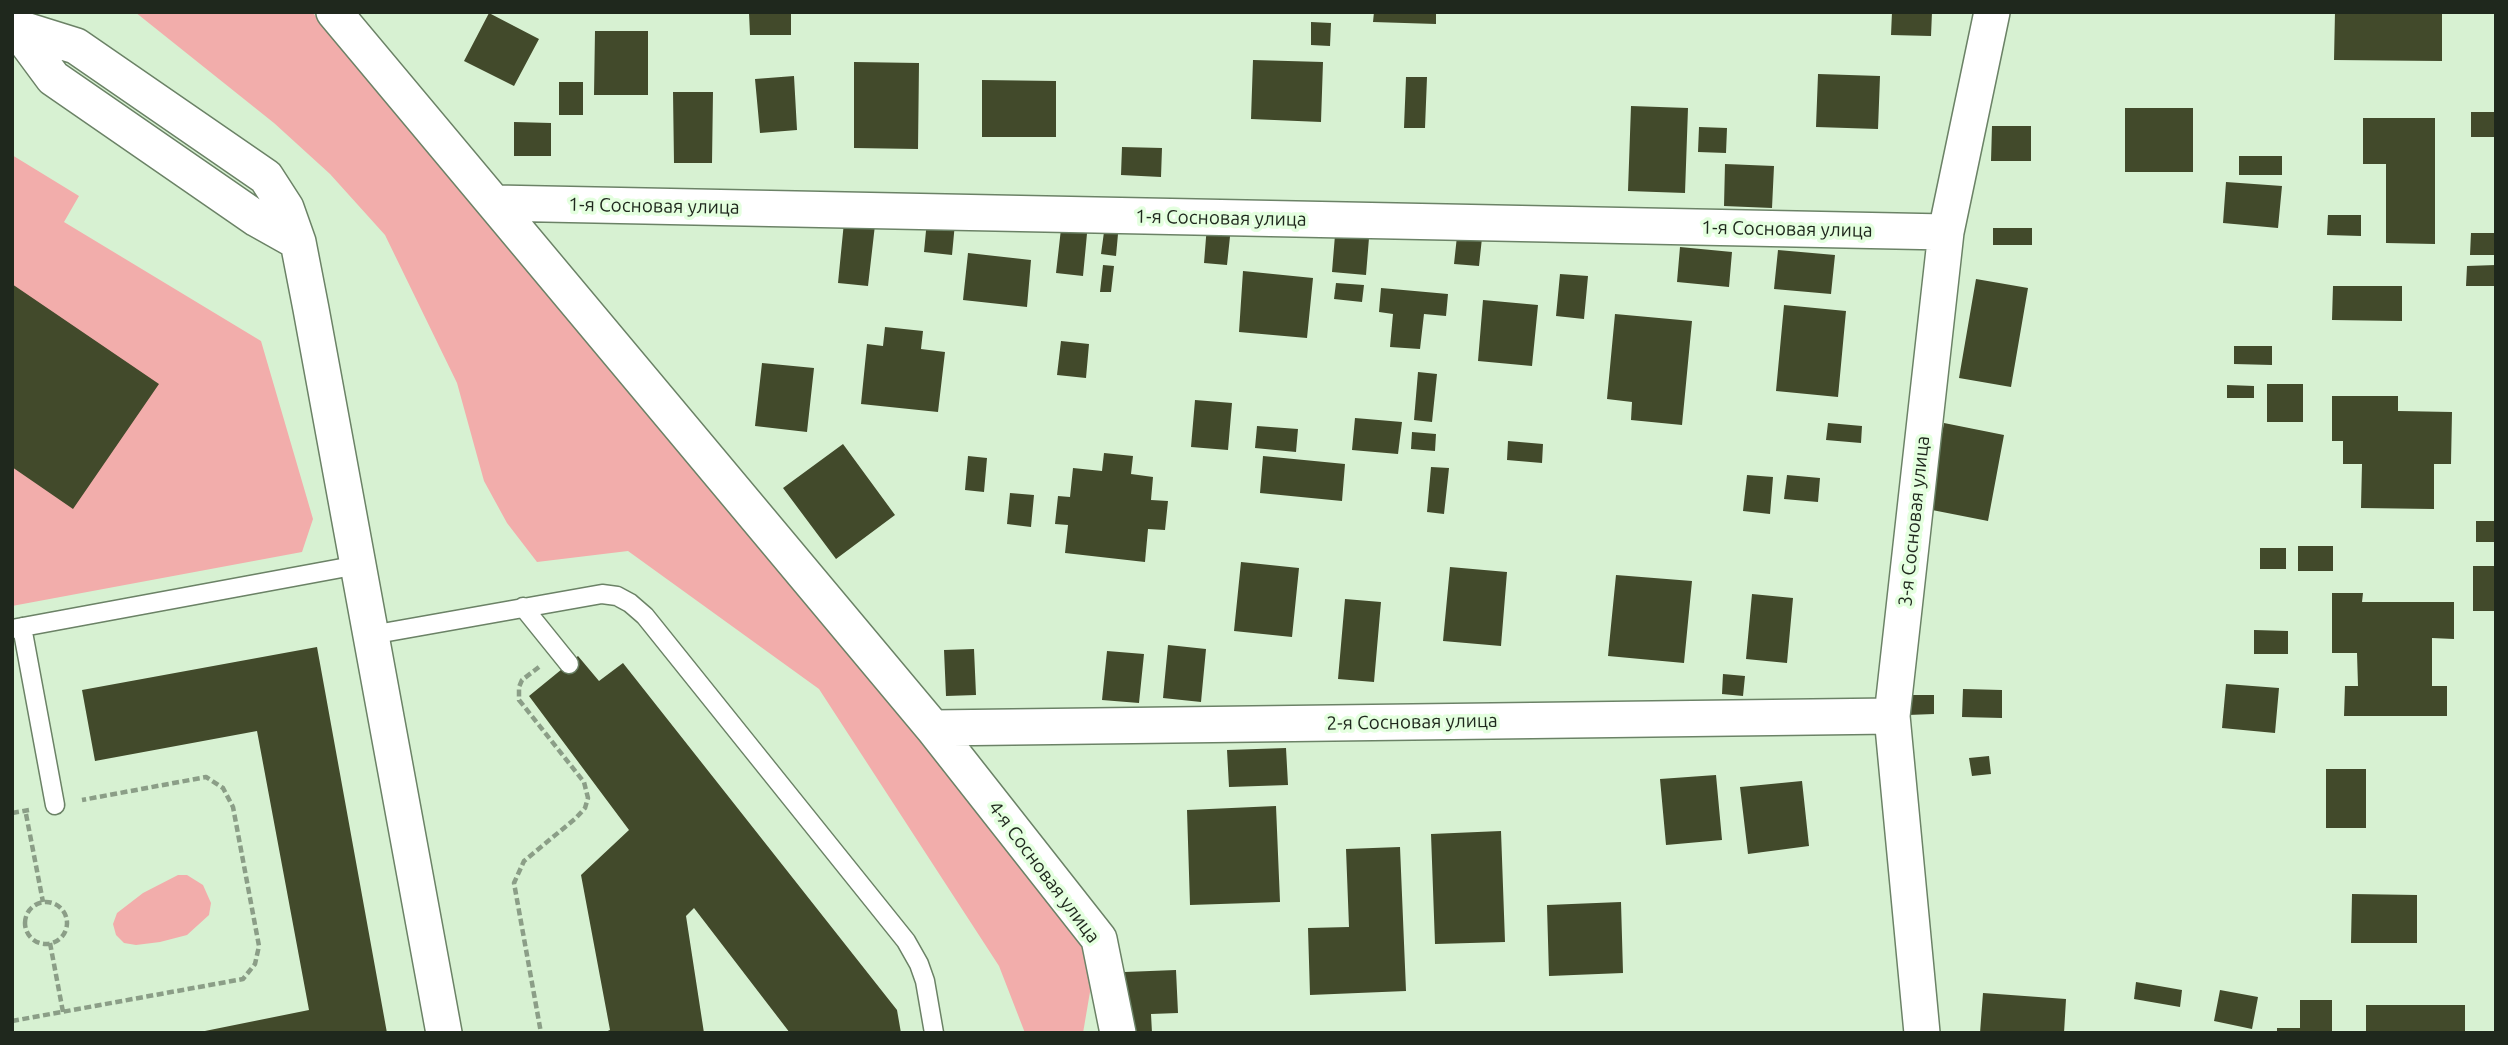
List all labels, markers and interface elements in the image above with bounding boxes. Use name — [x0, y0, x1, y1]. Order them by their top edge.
street label: 1-я Сосновая улица — [568, 193, 740, 219]
street label: 1-я Сосновая улица — [1135, 205, 1307, 231]
street label: 1-я Сосновая улица — [1701, 216, 1873, 242]
street label: 3-я Сосновая улица — [1894, 435, 1934, 607]
street label: 2-я Сосновая улица — [1326, 709, 1498, 735]
street label: 4-я Сосновая улица — [983, 797, 1105, 947]

